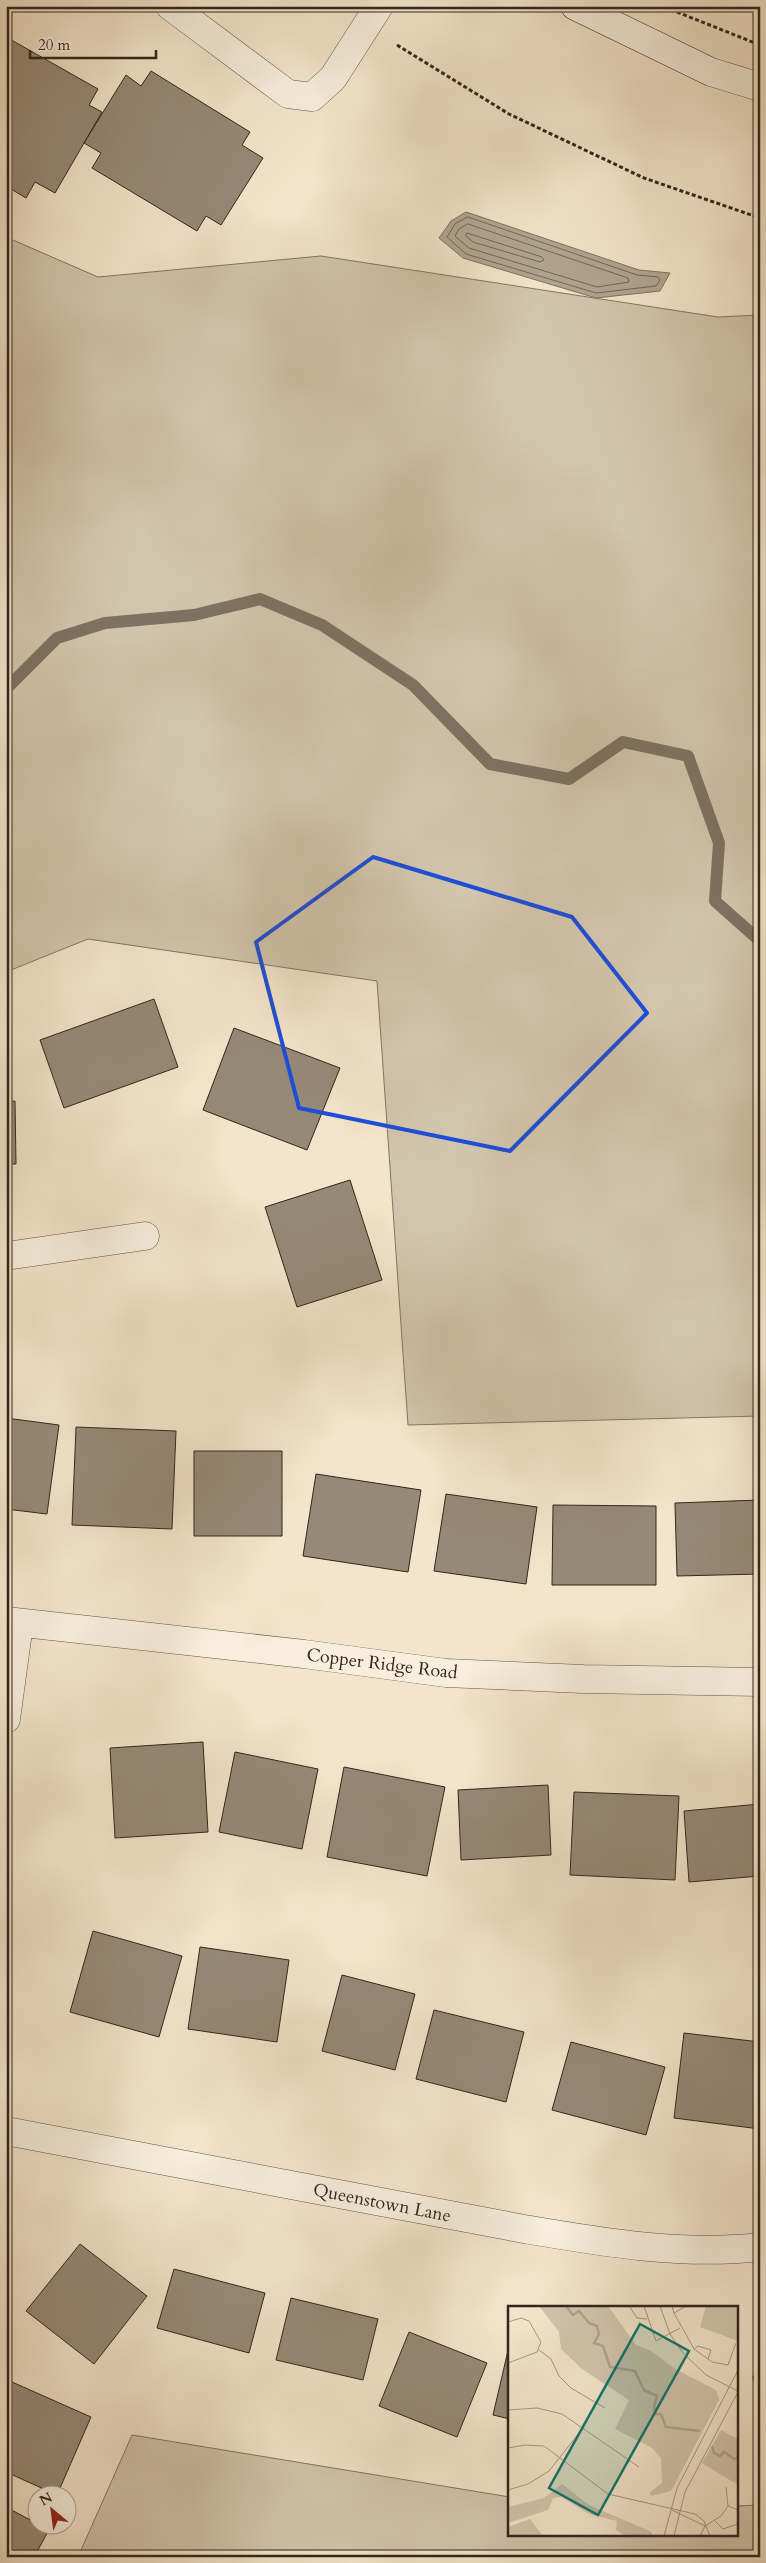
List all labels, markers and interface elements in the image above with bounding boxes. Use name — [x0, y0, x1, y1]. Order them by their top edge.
scale bar — [30, 28, 156, 60]
text: 20 m — [38, 35, 70, 55]
street label: Copper Ridge Road — [305, 1642, 459, 1686]
street label: Queenstown Lane — [311, 2177, 453, 2229]
inset map — [508, 2306, 738, 2536]
north arrow — [28, 2486, 78, 2536]
text: N — [36, 2488, 56, 2510]

